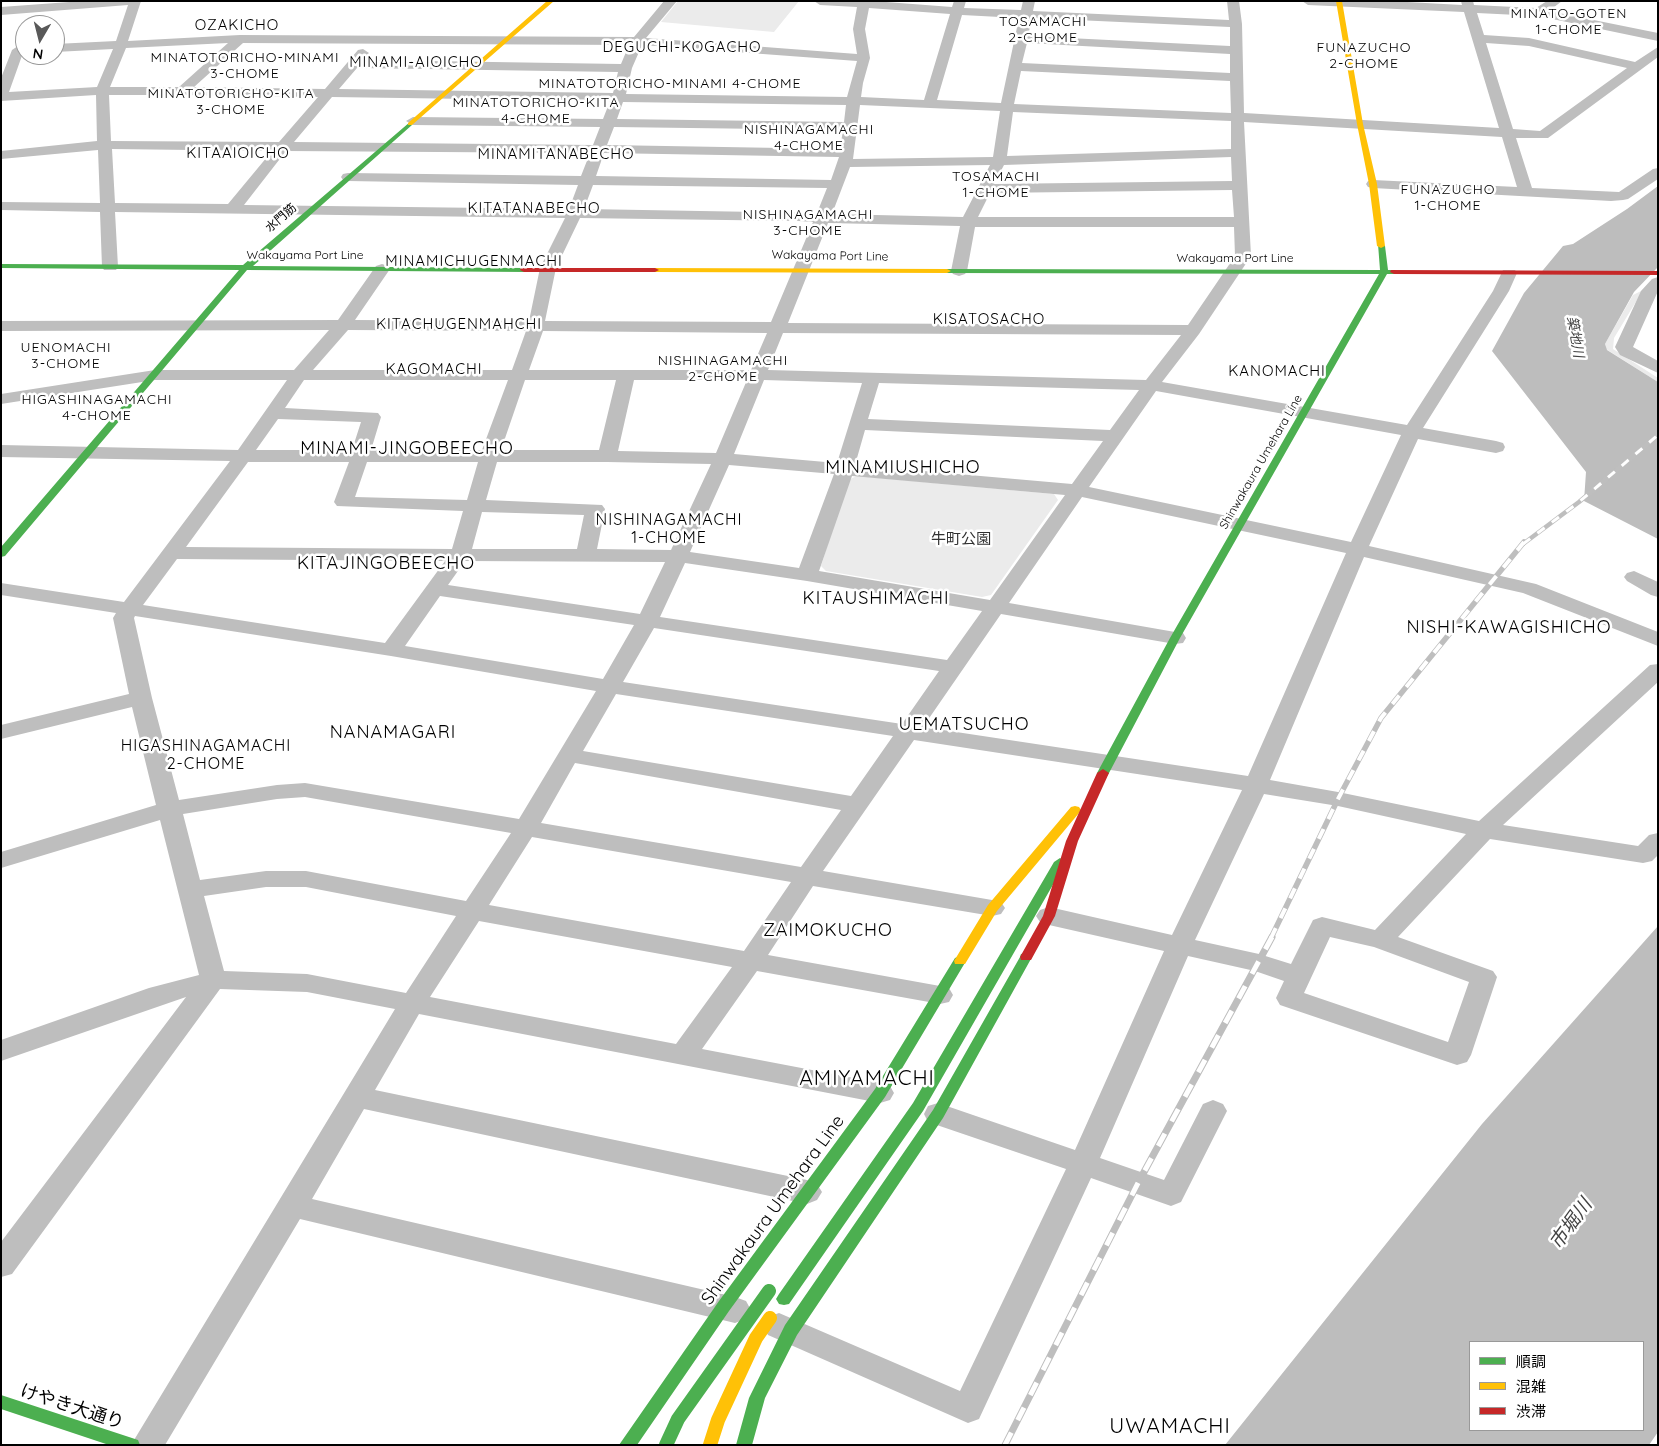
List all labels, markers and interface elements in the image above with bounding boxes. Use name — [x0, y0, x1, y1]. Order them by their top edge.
district label: MINATO-GOTEN 1-CHOME — [1509, 6, 1629, 38]
district label: TOSAMACHI 2-CHOME — [998, 14, 1088, 46]
north arrow — [15, 15, 65, 65]
district label: OZAKICHO — [194, 16, 280, 34]
district label: DEGUCHI-KOGACHO — [601, 38, 763, 56]
district label: FUNAZUCHO 2-CHOME — [1315, 40, 1413, 72]
text: N — [32, 44, 44, 63]
district label: MINATOTORICHO-MINAMI 3-CHOME — [148, 50, 342, 82]
district label: MINAMI-AIOICHO — [347, 53, 485, 71]
district label: MINATOTORICHO-MINAMI 4-CHOME — [535, 76, 805, 92]
district label: MINATOTORICHO-KITA 3-CHOME — [145, 86, 317, 118]
district label: MINATOTORICHO-KITA 4-CHOME — [450, 95, 622, 128]
district label: NISHINAGAMACHI 4-CHOME — [742, 122, 876, 154]
district label: KITAAIOICHO — [185, 144, 291, 162]
district label: MINAMITANABECHO — [476, 145, 636, 163]
district label: TOSAMACHI 1-CHOME — [951, 169, 1041, 202]
district label: FUNAZUCHO 1-CHOME — [1399, 182, 1497, 214]
district label: KITATANABECHO — [466, 199, 602, 217]
street label: 水門筋 — [263, 201, 299, 235]
district label: NISHINAGAMACHI 3-CHOME — [741, 207, 875, 240]
street label: Wakayama Port Line — [247, 248, 363, 262]
street label: Wakayama Port Line — [771, 248, 889, 264]
street label: Wakayama Port Line — [1177, 251, 1293, 265]
district label: MINAMICHUGENMACHI — [383, 252, 565, 270]
district label: KISATOSACHO — [931, 310, 1047, 328]
district label: KITACHUGENMAHCHI — [374, 315, 544, 333]
water label: 築地川 — [1563, 315, 1587, 359]
district label: UENOMACHI 3-CHOME — [19, 340, 113, 372]
district label: NISHINAGAMACHI 2-CHOME — [656, 353, 790, 386]
district label: KAGOMACHI — [384, 360, 484, 378]
district label: KANOMACHI — [1227, 362, 1327, 380]
district label: HIGASHINAGAMACHI 4-CHOME — [19, 392, 175, 424]
street label: Shinwakaura Umehara Line — [1217, 392, 1305, 532]
district label: MINAMI-JINGOBEECHO — [298, 438, 516, 460]
district label: MINAMIUSHICHO — [824, 457, 982, 479]
district label: NISHINAGAMACHI 1-CHOME — [594, 510, 744, 548]
park label: 牛町公園 — [931, 530, 991, 548]
district label: KITAJINGOBEECHO — [295, 553, 477, 575]
district label: KITAUSHIMACHI — [801, 588, 951, 610]
district label: NISHI-KAWAGISHICHO — [1404, 617, 1614, 639]
district label: UEMATSUCHO — [897, 714, 1031, 736]
district label: NANAMAGARI — [328, 722, 458, 744]
district label: HIGASHINAGAMACHI 2-CHOME — [119, 736, 293, 774]
district label: ZAIMOKUCHO — [762, 920, 894, 942]
district label: AMIYAMACHI — [798, 1066, 936, 1092]
street label: Shinwakaura Umehara Line — [697, 1111, 849, 1309]
water label: 市堀川 — [1545, 1194, 1597, 1254]
legend — [1469, 1341, 1644, 1431]
text: 順調 — [1516, 1352, 1546, 1371]
text: 混雑 — [1516, 1377, 1546, 1396]
street label: けやき大通り — [17, 1380, 127, 1434]
text: 渋滞 — [1516, 1402, 1546, 1421]
district label: UWAMACHI — [1108, 1414, 1232, 1440]

